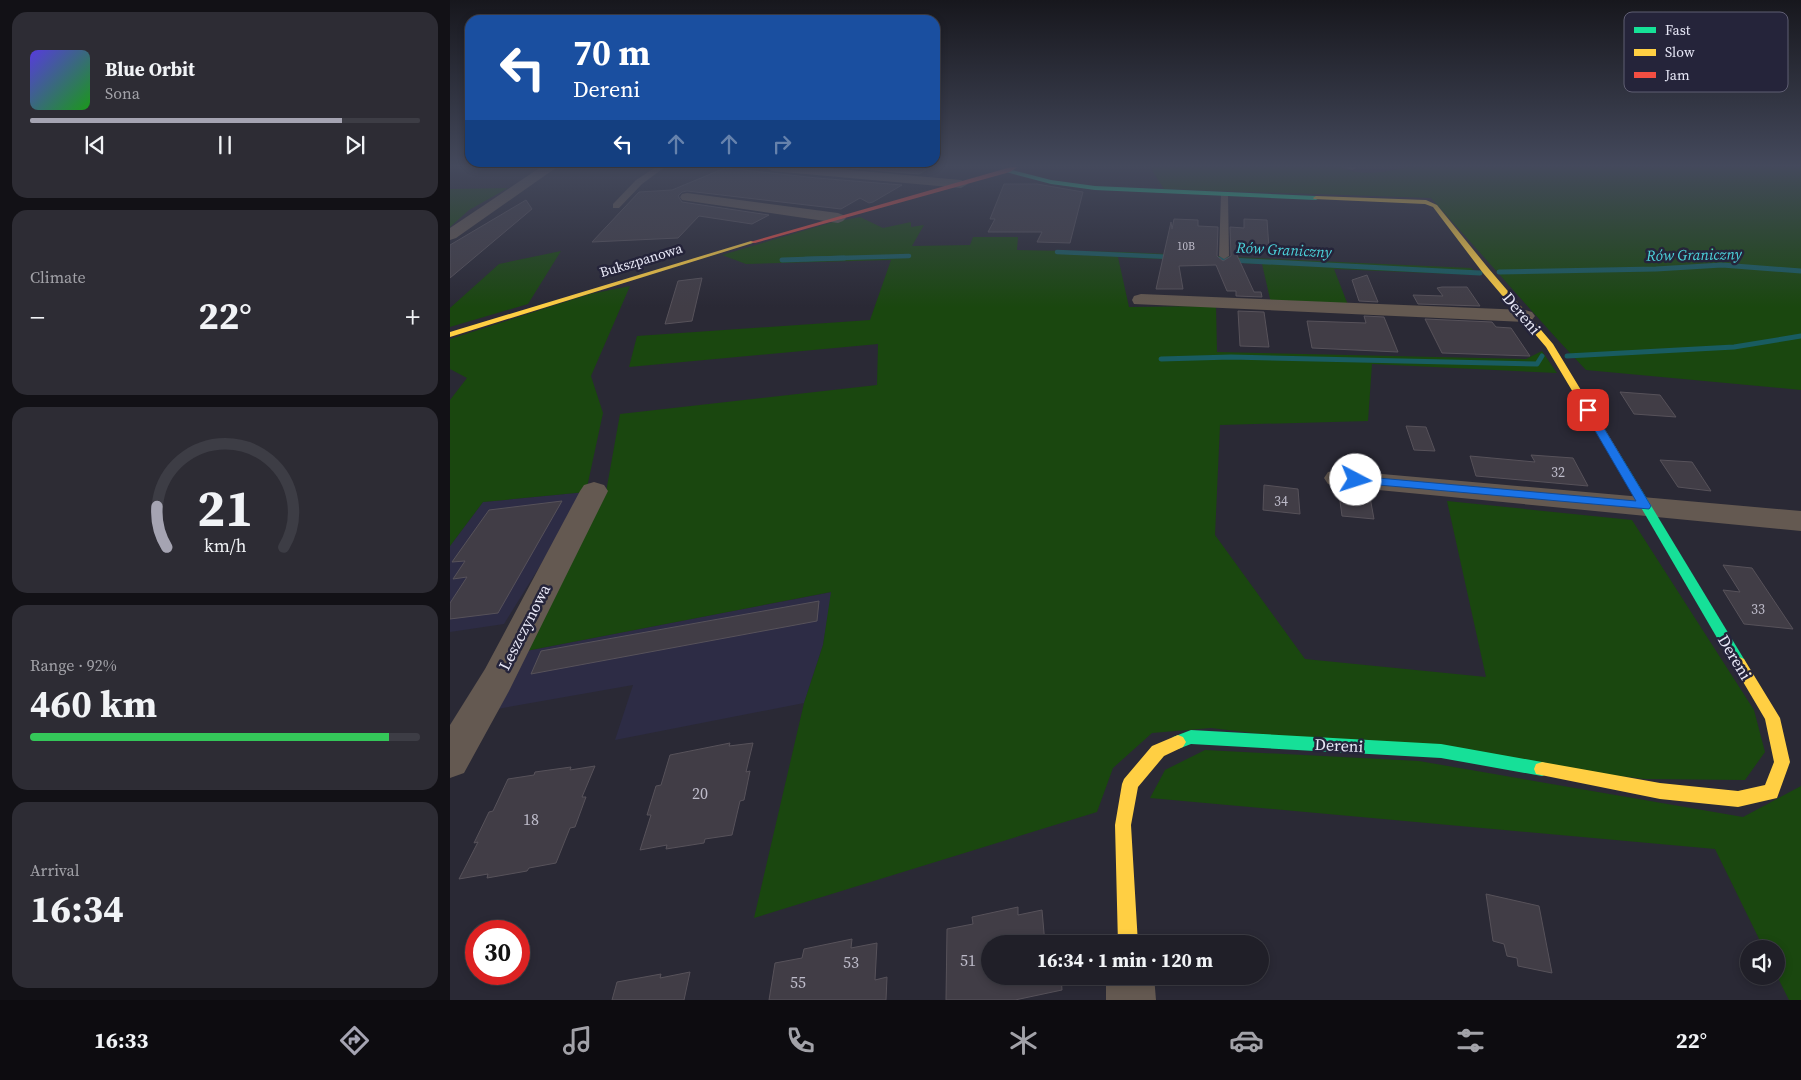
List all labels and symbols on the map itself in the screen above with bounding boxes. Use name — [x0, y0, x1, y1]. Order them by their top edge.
legend — [1624, 12, 1788, 92]
text: Fast — [1665, 20, 1691, 40]
text: Slow — [1665, 42, 1695, 62]
text: Jam — [1664, 65, 1690, 85]
water label: Rów Graniczny — [1235, 236, 1333, 263]
street label: Bukszpanowa — [597, 238, 686, 282]
house number: 10B — [1177, 239, 1195, 254]
water label: Rów Graniczny — [1645, 243, 1743, 266]
street label: Dereni — [1498, 287, 1546, 339]
pin — [1567, 389, 1609, 431]
position arrow — [1329, 453, 1381, 505]
house number: 32 — [1551, 462, 1565, 482]
house number: 34 — [1274, 491, 1288, 511]
street label: Leszczynowa — [493, 579, 555, 674]
house number: 33 — [1751, 599, 1765, 619]
street label: Dereni — [1713, 630, 1757, 684]
street label: Dereni — [1314, 733, 1364, 757]
house number: 20 — [692, 782, 708, 804]
house number: 18 — [523, 808, 539, 830]
speed limit sign: 30 — [465, 920, 530, 985]
house number: 51 — [960, 949, 976, 971]
house number: 53 — [843, 951, 859, 973]
house number: 55 — [790, 971, 806, 993]

